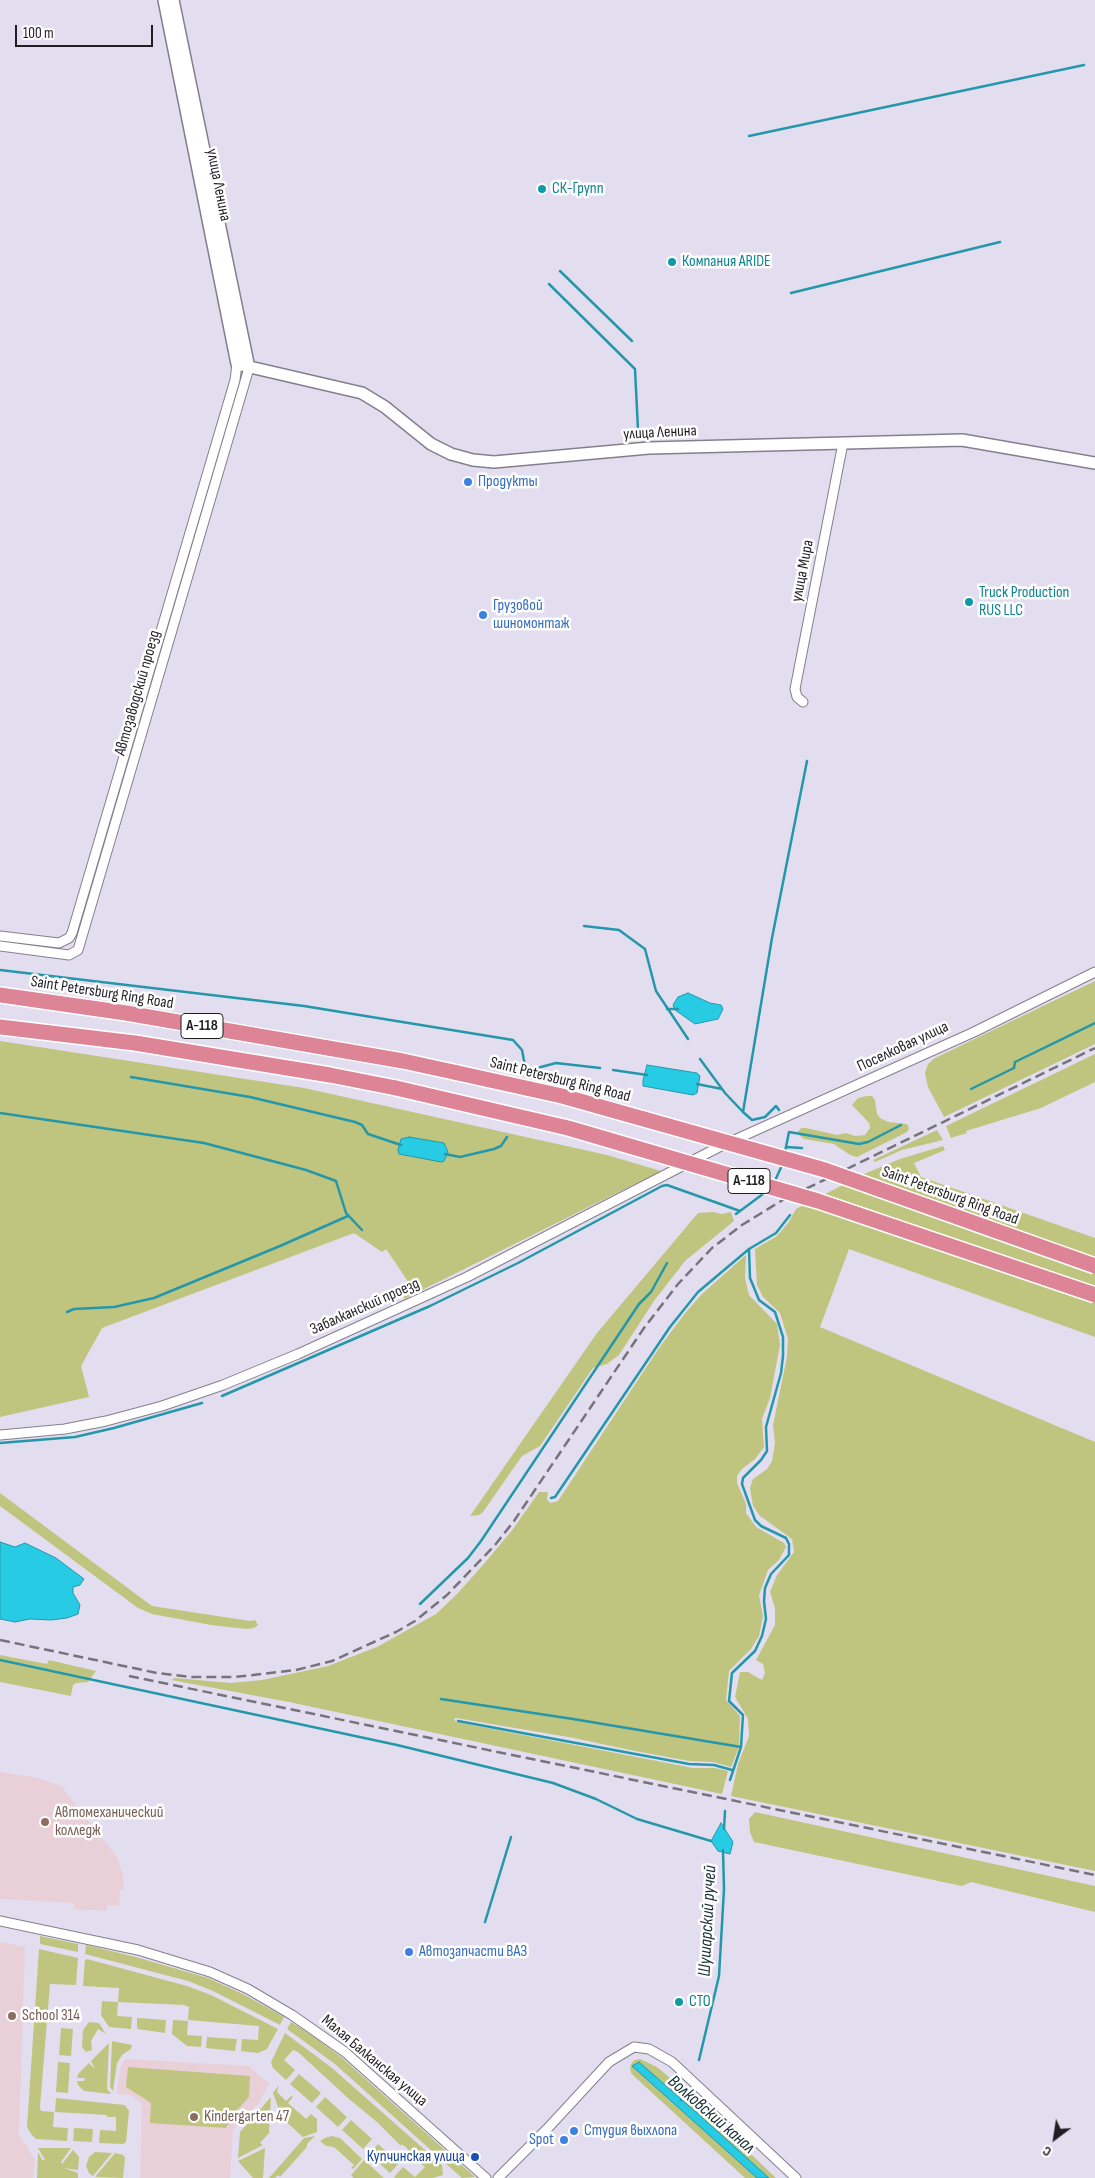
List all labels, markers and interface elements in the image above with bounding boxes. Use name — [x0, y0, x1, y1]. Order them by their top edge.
scale bar — [18, 15, 155, 47]
text: 100 m — [23, 24, 54, 43]
street label: улица Ленина — [202, 147, 234, 223]
place label: СК-Групп — [552, 179, 604, 199]
marker: СК-Групп — [536, 183, 548, 195]
place label: Компания ARIDE — [682, 252, 771, 272]
marker: Компания ARIDE — [666, 256, 678, 268]
street label: улица Ленина — [623, 421, 697, 445]
place label: Продукты — [478, 472, 538, 492]
marker: Продукты — [462, 476, 474, 488]
street label: улица Мира — [788, 538, 818, 604]
place label: Truck Production RUS LLC — [979, 583, 1069, 621]
place label: Грузовой шиномонтаж — [493, 596, 569, 634]
marker: Truck Production RUS LLC — [963, 596, 975, 608]
marker: Грузовой шиномонтаж — [477, 609, 489, 621]
street label: Автозаводский проезд — [111, 628, 165, 758]
street label: Saint Petersburg Ring Road — [29, 972, 175, 1014]
road number: А-118 — [181, 1014, 223, 1038]
street label: Поселковая улица — [854, 1017, 952, 1077]
street label: Saint Petersburg Ring Road — [488, 1053, 632, 1107]
street label: Saint Petersburg Ring Road — [879, 1162, 1021, 1230]
road number: А-118 — [728, 1168, 770, 1194]
street label: Забалканский проезд — [307, 1274, 423, 1340]
place label: Автомеханический колледж — [55, 1803, 163, 1841]
marker: Автомеханический колледж — [39, 1816, 51, 1828]
water label: Шушарский ручей — [694, 1865, 722, 1977]
place label: Автозапчасти ВАЗ — [419, 1942, 527, 1962]
marker: Автозапчасти ВАЗ — [403, 1946, 415, 1958]
place label: СТО — [689, 1992, 711, 2012]
marker: СТО — [673, 1996, 685, 2008]
place label: School 314 — [22, 2006, 80, 2026]
marker: School 314 — [6, 2010, 18, 2022]
street label: Малая Балканская улица — [317, 2011, 431, 2111]
water label: Волковский канал — [663, 2071, 759, 2159]
place label: Kindergarten 47 — [204, 2107, 289, 2127]
marker: Kindergarten 47 — [188, 2111, 200, 2123]
north arrow — [1030, 2113, 1080, 2163]
place label: Студия выхлопа — [584, 2121, 677, 2141]
marker: Студия выхлопа — [568, 2125, 580, 2137]
place label: Spot — [529, 2130, 554, 2150]
marker: Spot — [558, 2134, 570, 2146]
text: С — [1040, 2142, 1054, 2160]
place label: Купчинская улица — [367, 2147, 465, 2167]
marker: Купчинская улица — [469, 2151, 481, 2163]

